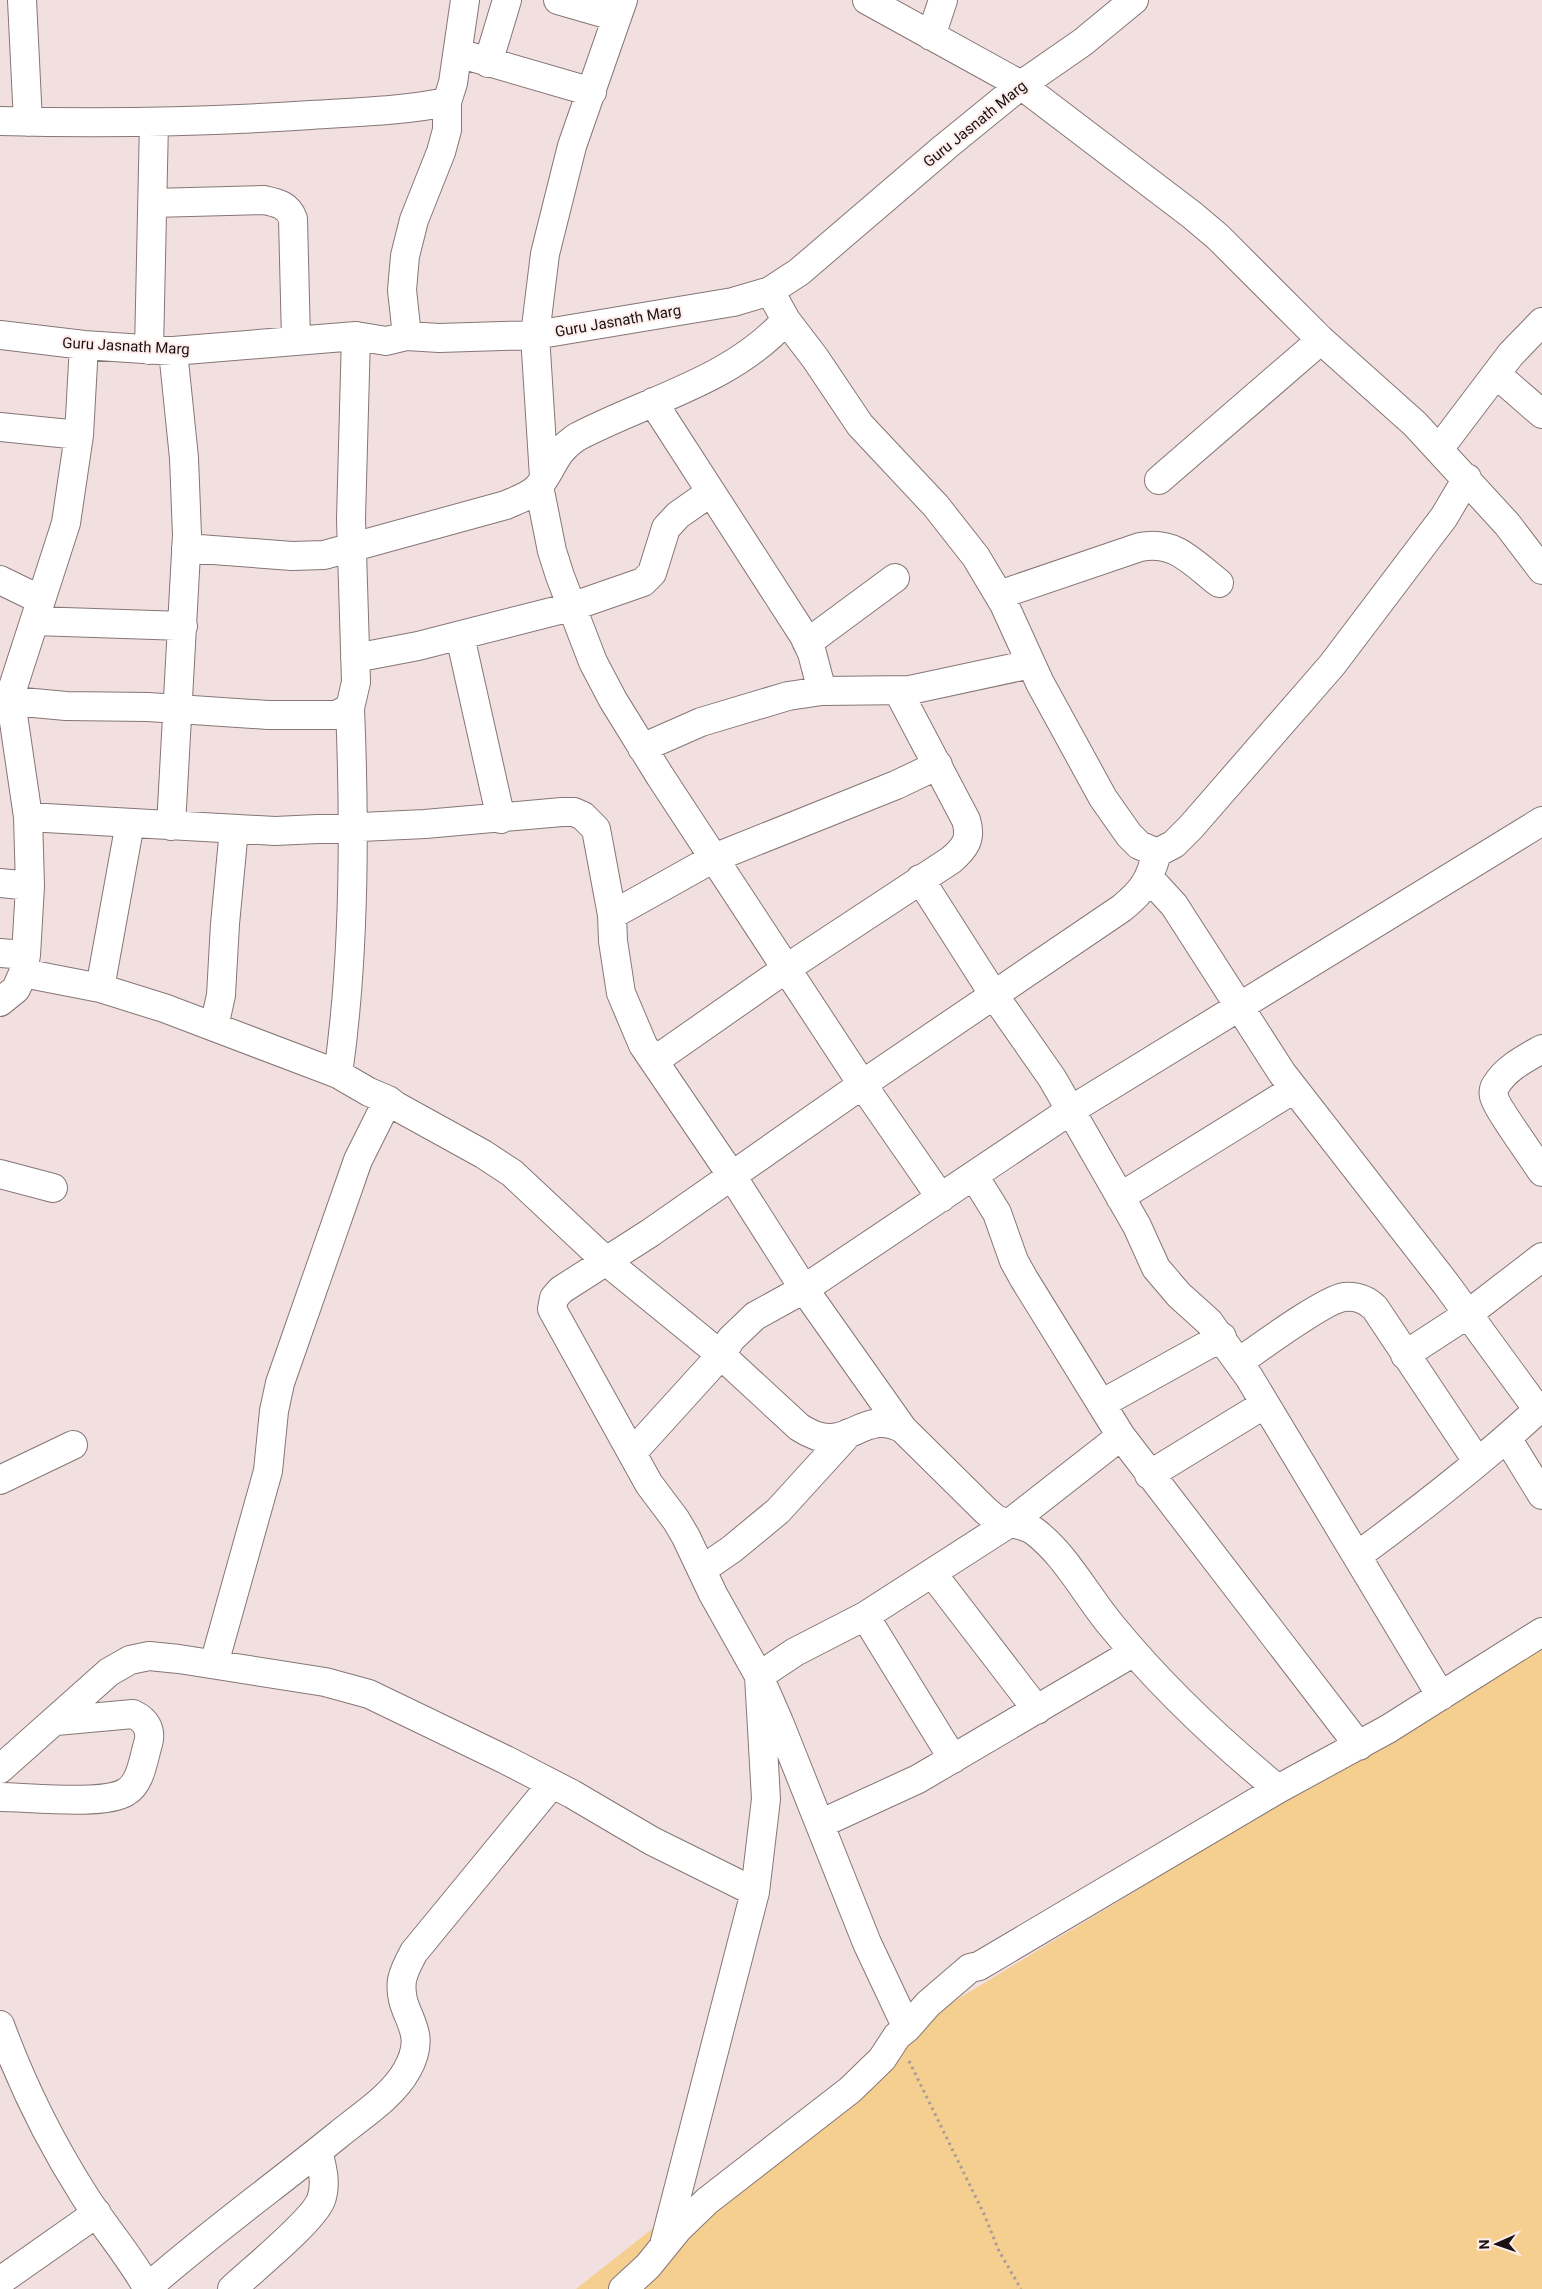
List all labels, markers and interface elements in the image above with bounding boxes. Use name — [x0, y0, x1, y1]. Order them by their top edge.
street label: Guru Jasnath Marg — [920, 77, 1030, 171]
street label: Guru Jasnath Marg — [554, 301, 682, 341]
street label: Guru Jasnath Marg — [62, 334, 190, 358]
north arrow — [1472, 2219, 1522, 2269]
text: N — [1476, 2239, 1492, 2250]

